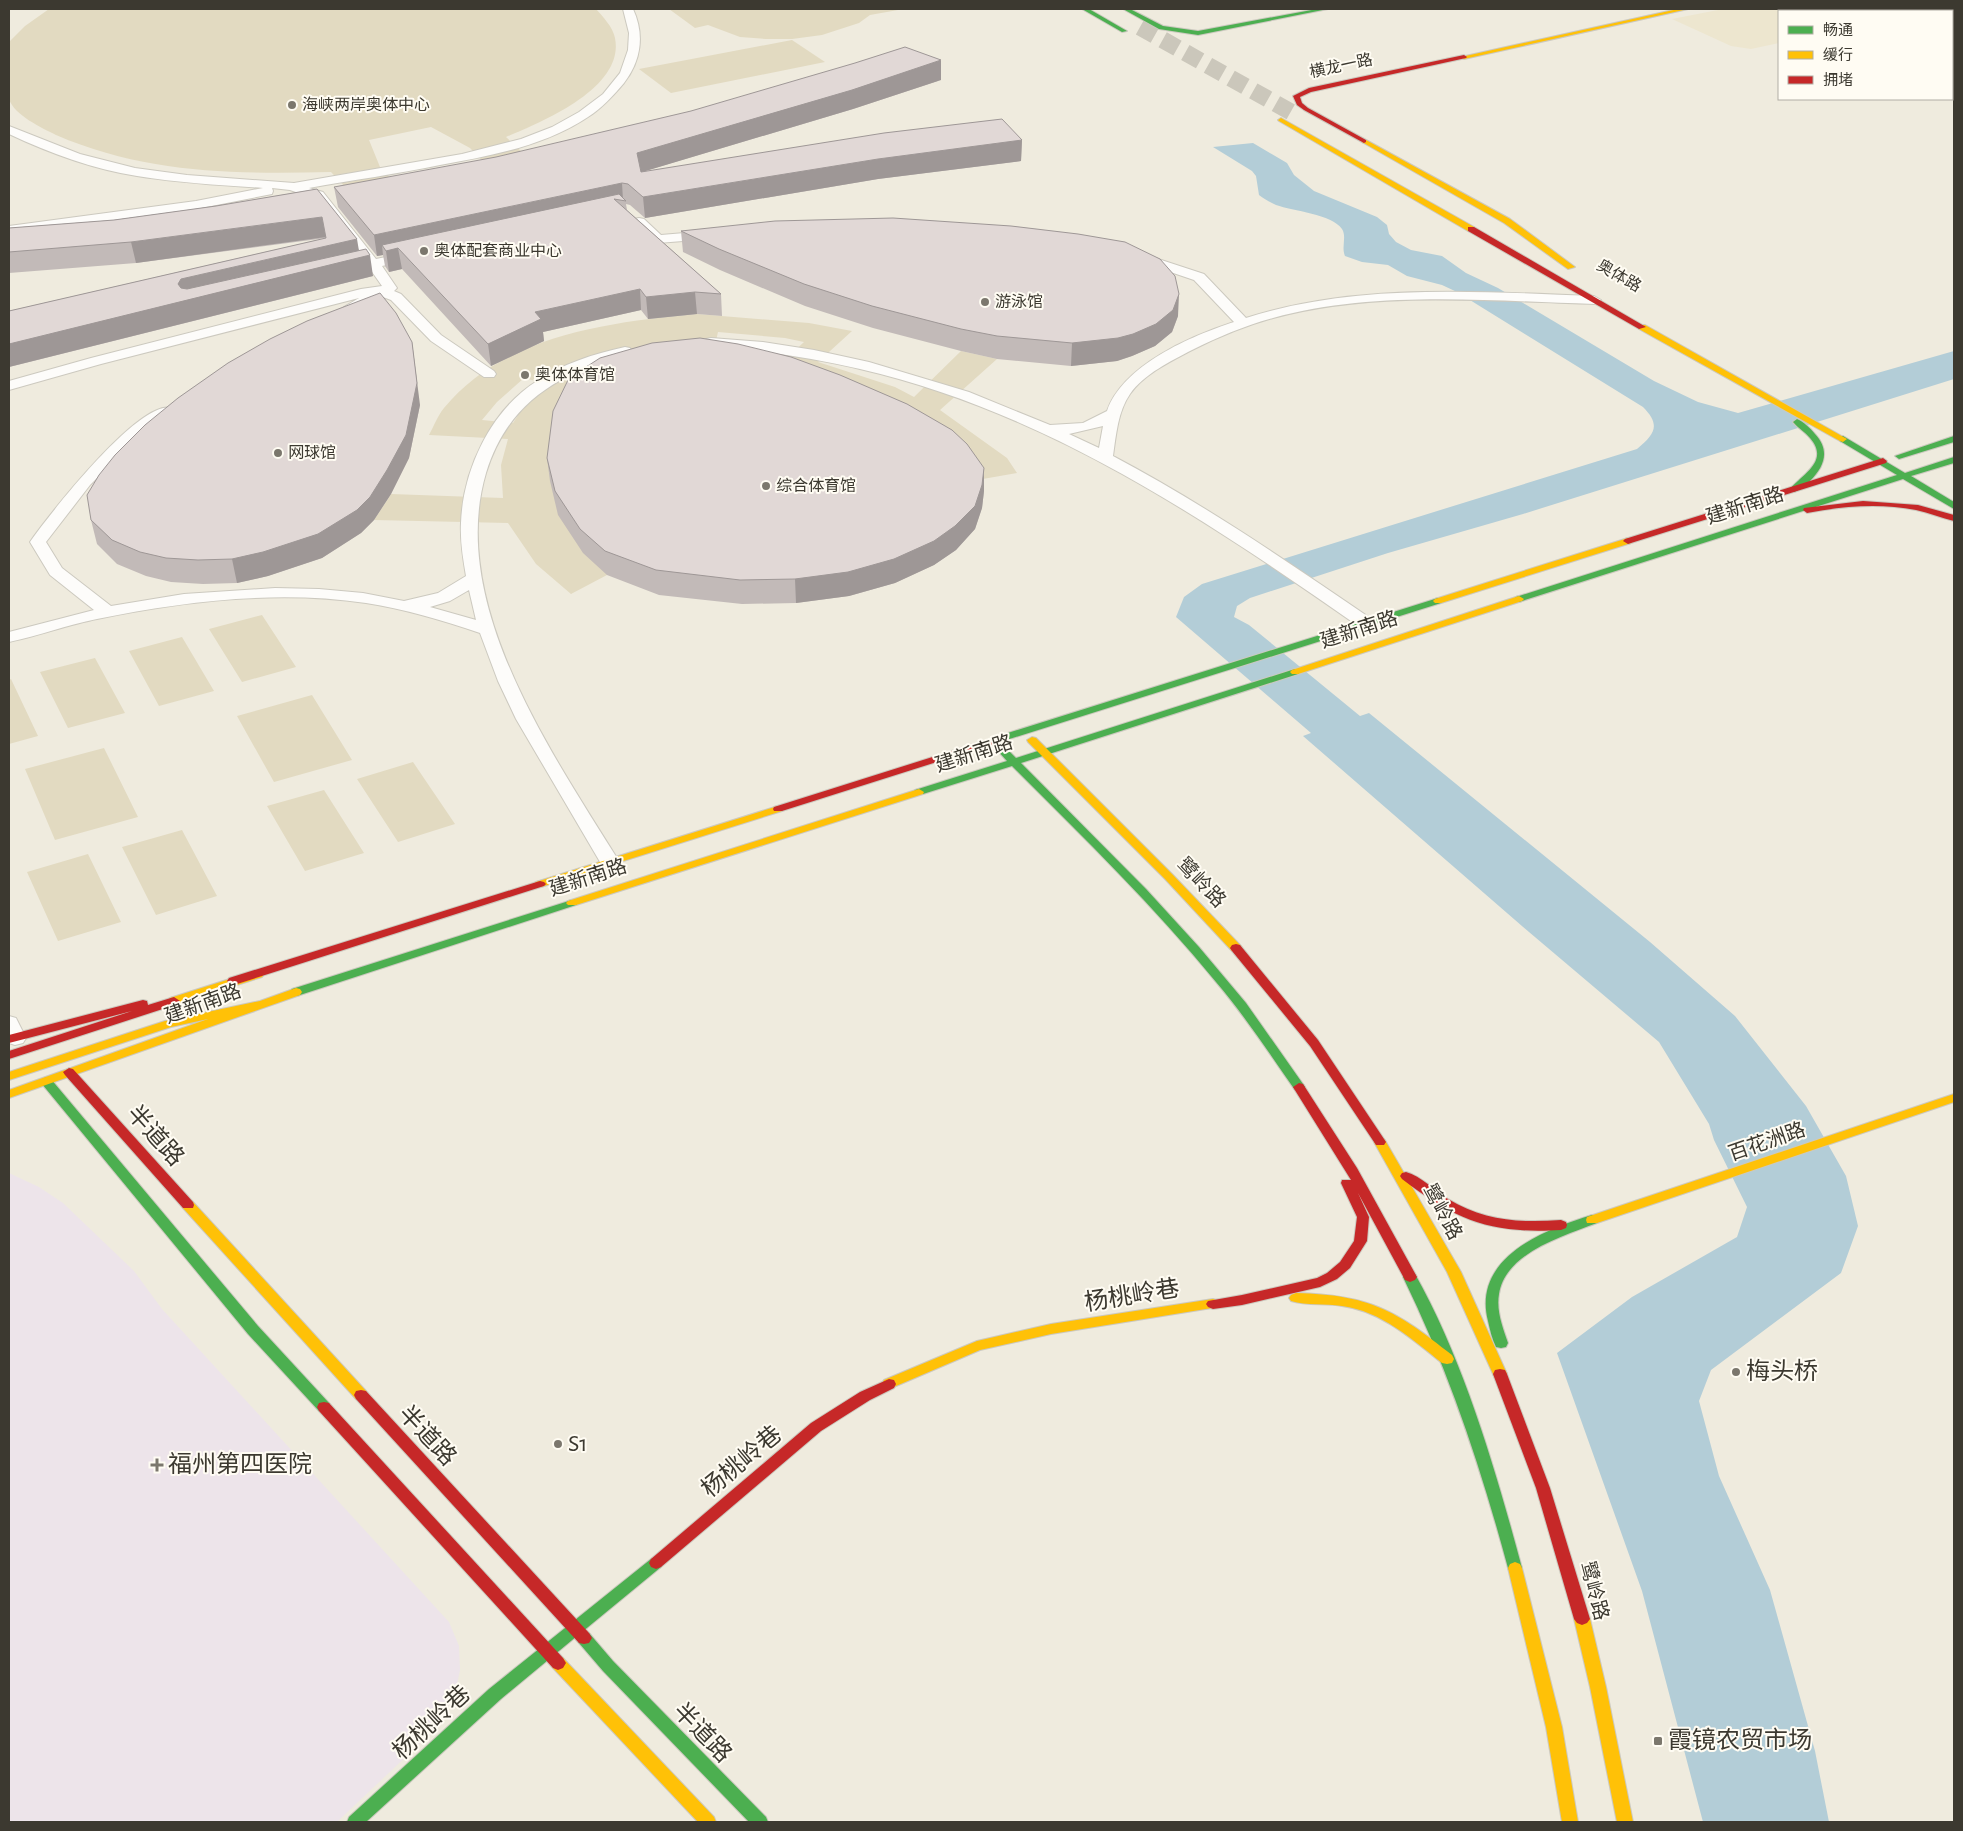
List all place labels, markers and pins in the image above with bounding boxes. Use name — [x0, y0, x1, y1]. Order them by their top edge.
place label: 海峡两岸奥体中心 — [302, 96, 430, 113]
marker: 海峡两岸奥体中心 — [286, 99, 298, 111]
place label: 奥体配套商业中心 — [434, 242, 562, 259]
marker: 奥体配套商业中心 — [418, 245, 430, 257]
place label: 游泳馆 — [995, 293, 1043, 310]
marker: 游泳馆 — [979, 296, 991, 308]
place label: 奥体体育馆 — [535, 366, 615, 383]
marker: 奥体体育馆 — [519, 369, 531, 381]
place label: 网球馆 — [288, 444, 336, 461]
marker: 网球馆 — [272, 447, 284, 459]
place label: 综合体育馆 — [776, 477, 856, 494]
marker: 综合体育馆 — [760, 480, 772, 492]
place label: 梅头桥 — [1746, 1358, 1818, 1384]
marker: 梅头桥 — [1730, 1366, 1742, 1378]
place label: S1 — [568, 1432, 588, 1456]
marker: S1 — [552, 1438, 564, 1450]
place label: 福州第四医院 — [168, 1451, 312, 1477]
marker: 福州第四医院 — [150, 1458, 164, 1472]
place label: 霞镜农贸市场 — [1668, 1727, 1812, 1753]
marker: 霞镜农贸市场 — [1652, 1735, 1664, 1747]

